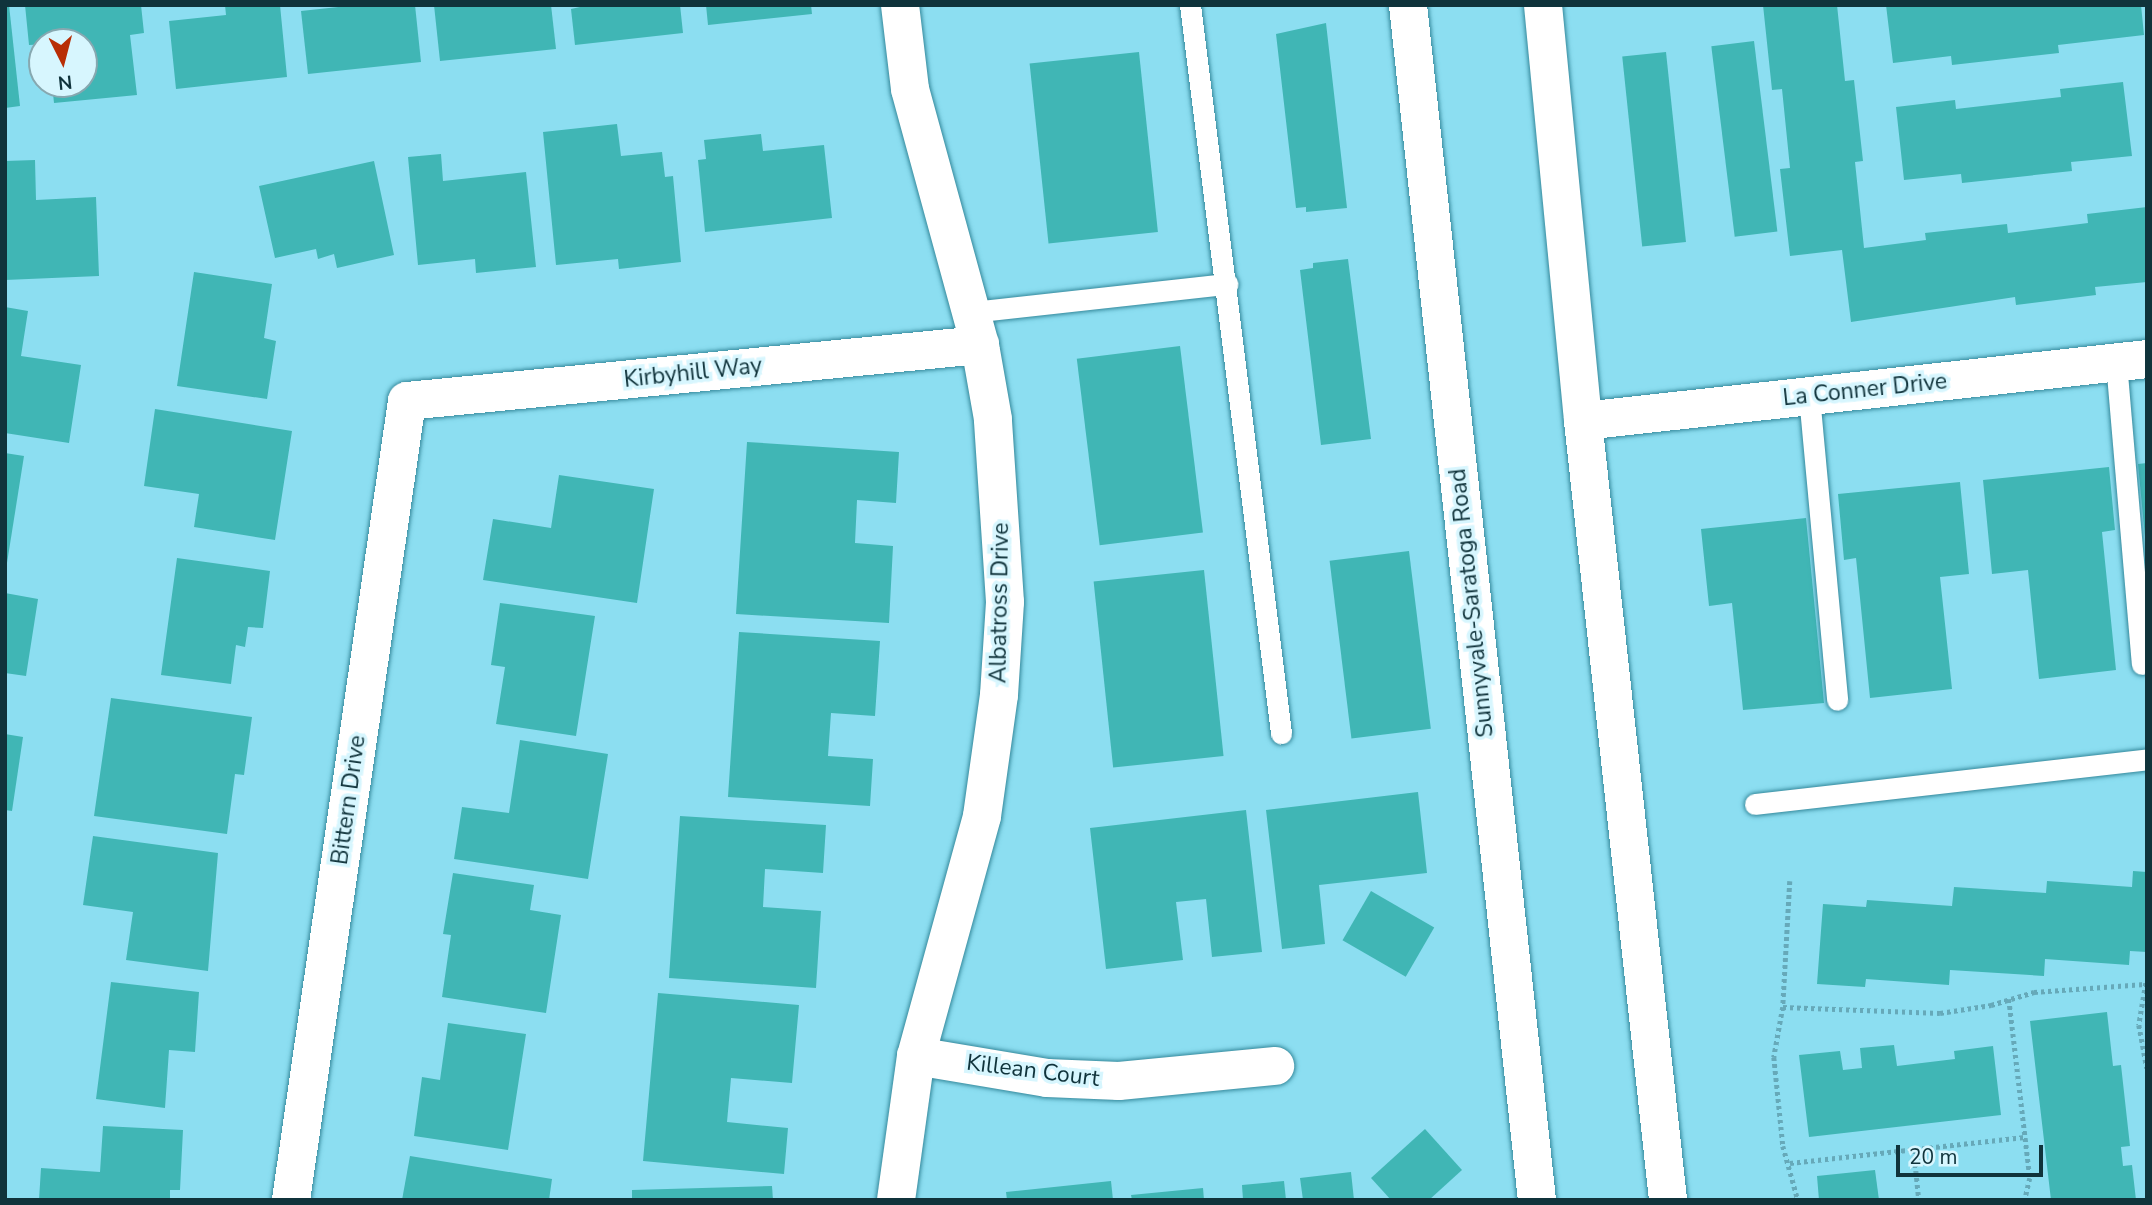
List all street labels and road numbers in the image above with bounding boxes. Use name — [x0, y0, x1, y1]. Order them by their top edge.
street label: Kirbyhill Way — [623, 352, 763, 394]
street label: La Conner Drive — [1781, 368, 1949, 412]
street label: Sunnyvale-Saratoga Road — [1444, 467, 1500, 739]
street label: Albatross Drive — [985, 522, 1015, 684]
street label: Bittern Drive — [326, 733, 372, 867]
street label: Killean Court — [965, 1049, 1101, 1093]

